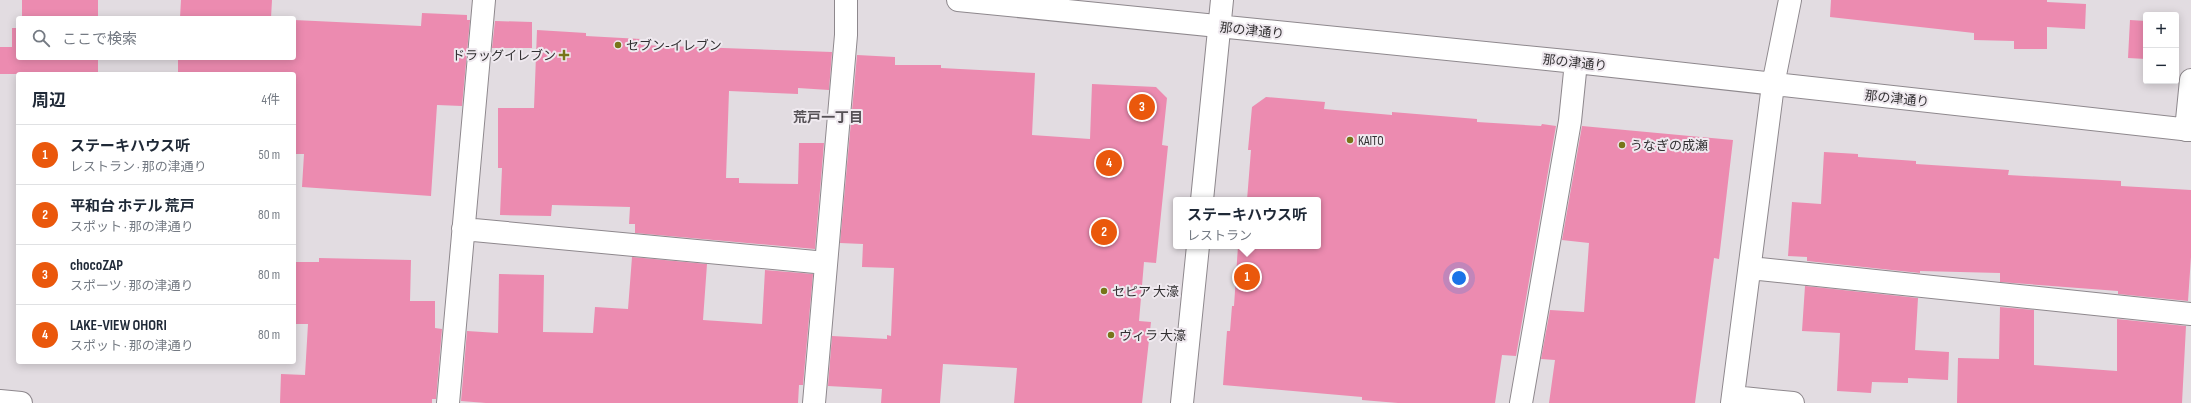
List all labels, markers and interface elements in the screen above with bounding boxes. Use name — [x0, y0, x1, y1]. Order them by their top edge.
map controls — [2143, 12, 2179, 84]
button: + — [2143, 12, 2179, 48]
search box — [16, 16, 296, 60]
street label: 那の津通り — [1219, 20, 1285, 42]
icon: search — [30, 27, 52, 49]
text: ここで検索 — [62, 30, 137, 49]
place label: セブン-イレブン — [626, 38, 722, 54]
marker: セブン-イレブン — [613, 40, 623, 50]
place label: ドラッグイレブン — [452, 48, 556, 64]
button: − — [2143, 48, 2179, 84]
marker: ドラッグイレブン — [559, 50, 569, 60]
street label: 那の津通り — [1542, 52, 1608, 74]
street label: 那の津通り — [1864, 88, 1930, 110]
text: 周辺 — [32, 91, 66, 111]
text: 4件 — [262, 92, 280, 108]
pin: 3 — [1129, 92, 1155, 122]
district label: 荒戸一丁目 — [793, 109, 863, 126]
place label: KAITO — [1358, 133, 1384, 149]
marker: KAITO — [1345, 135, 1355, 145]
text: ステーキハウス听 — [70, 137, 190, 156]
place label: うなぎの成瀬 — [1630, 138, 1708, 154]
marker: うなぎの成瀬 — [1617, 140, 1627, 150]
text: 1 — [42, 147, 48, 163]
text: 50 m — [259, 147, 280, 163]
pin: 4 — [1096, 148, 1122, 178]
text: レストラン · 那の津通り — [70, 159, 207, 175]
text: 平和台 ホテル 荒戸 — [70, 197, 195, 216]
popup — [1173, 197, 1321, 249]
text: ステーキハウス听 — [1187, 206, 1307, 225]
text: 2 — [42, 207, 48, 223]
text: 80 m — [258, 207, 280, 223]
pin: 2 — [1091, 217, 1117, 247]
text: スポット · 那の津通り — [70, 219, 194, 235]
text: レストラン — [1187, 228, 1252, 244]
text: chocoZAP — [70, 256, 123, 275]
pin: 1 — [1234, 262, 1260, 292]
text: 3 — [42, 267, 48, 283]
text: 80 m — [258, 267, 280, 283]
your location — [1449, 268, 1469, 288]
text: スポーツ · 那の津通り — [70, 278, 193, 294]
place label: セピア 大濠 — [1112, 284, 1179, 300]
marker: セピア 大濠 — [1099, 286, 1109, 296]
text: LAKE-VIEW OHORI — [70, 316, 167, 335]
text: 4 — [42, 327, 48, 343]
text: 80 m — [258, 327, 280, 343]
place label: ヴィラ 大濠 — [1119, 328, 1186, 344]
marker: ヴィラ 大濠 — [1106, 330, 1116, 340]
text: スポット · 那の津通り — [70, 338, 194, 354]

